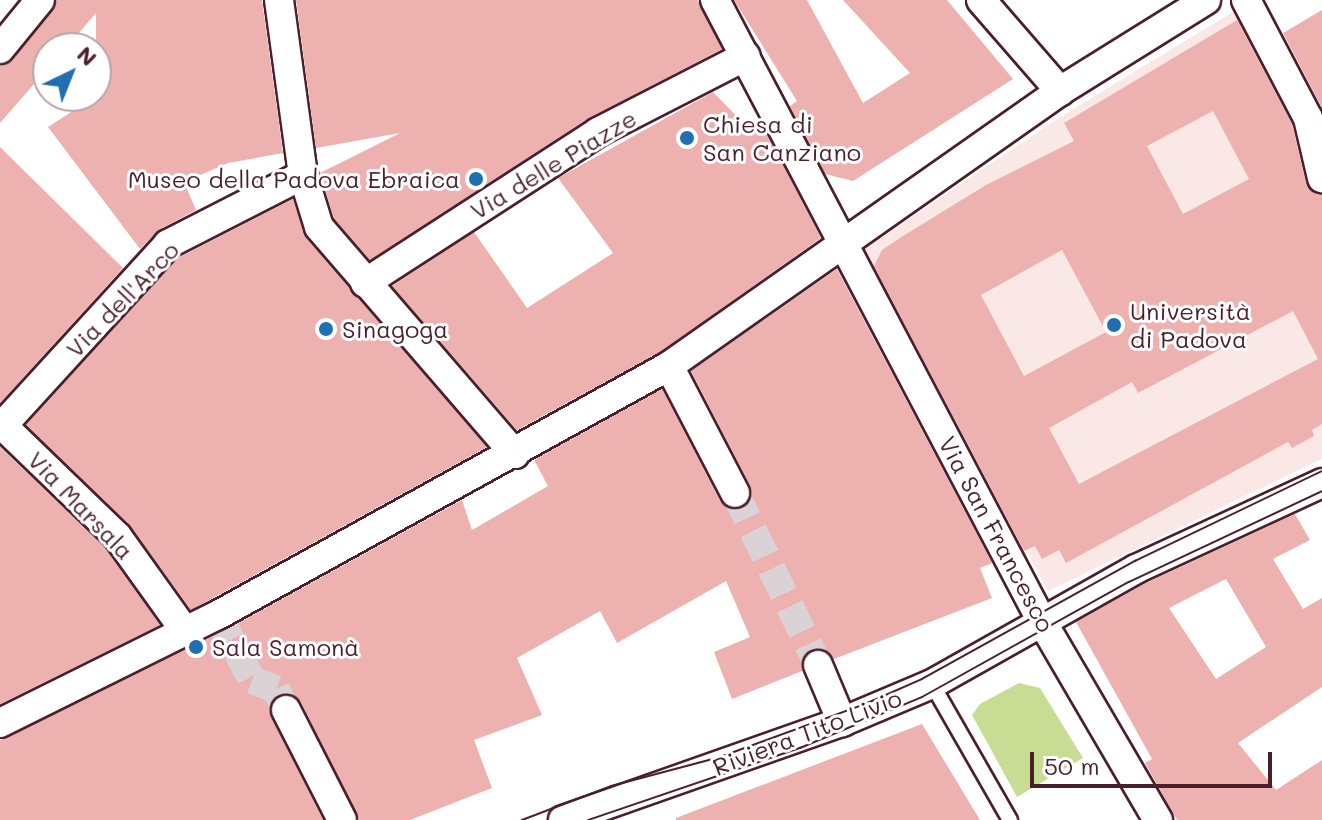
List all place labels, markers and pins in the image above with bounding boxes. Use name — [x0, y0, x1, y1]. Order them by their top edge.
place label: Chiesa di San Canziano — [703, 110, 861, 166]
marker: Chiesa di San Canziano — [678, 129, 696, 147]
place label: Museo della Padova Ebraica — [128, 165, 460, 193]
marker: Museo della Padova Ebraica — [467, 170, 485, 188]
place label: Università di Padova — [1130, 297, 1251, 353]
place label: Sinagoga — [342, 315, 448, 343]
marker: Università di Padova — [1105, 316, 1123, 334]
marker: Sinagoga — [317, 320, 335, 338]
place label: Sala Samonà — [212, 633, 359, 661]
marker: Sala Samonà — [187, 638, 205, 656]

